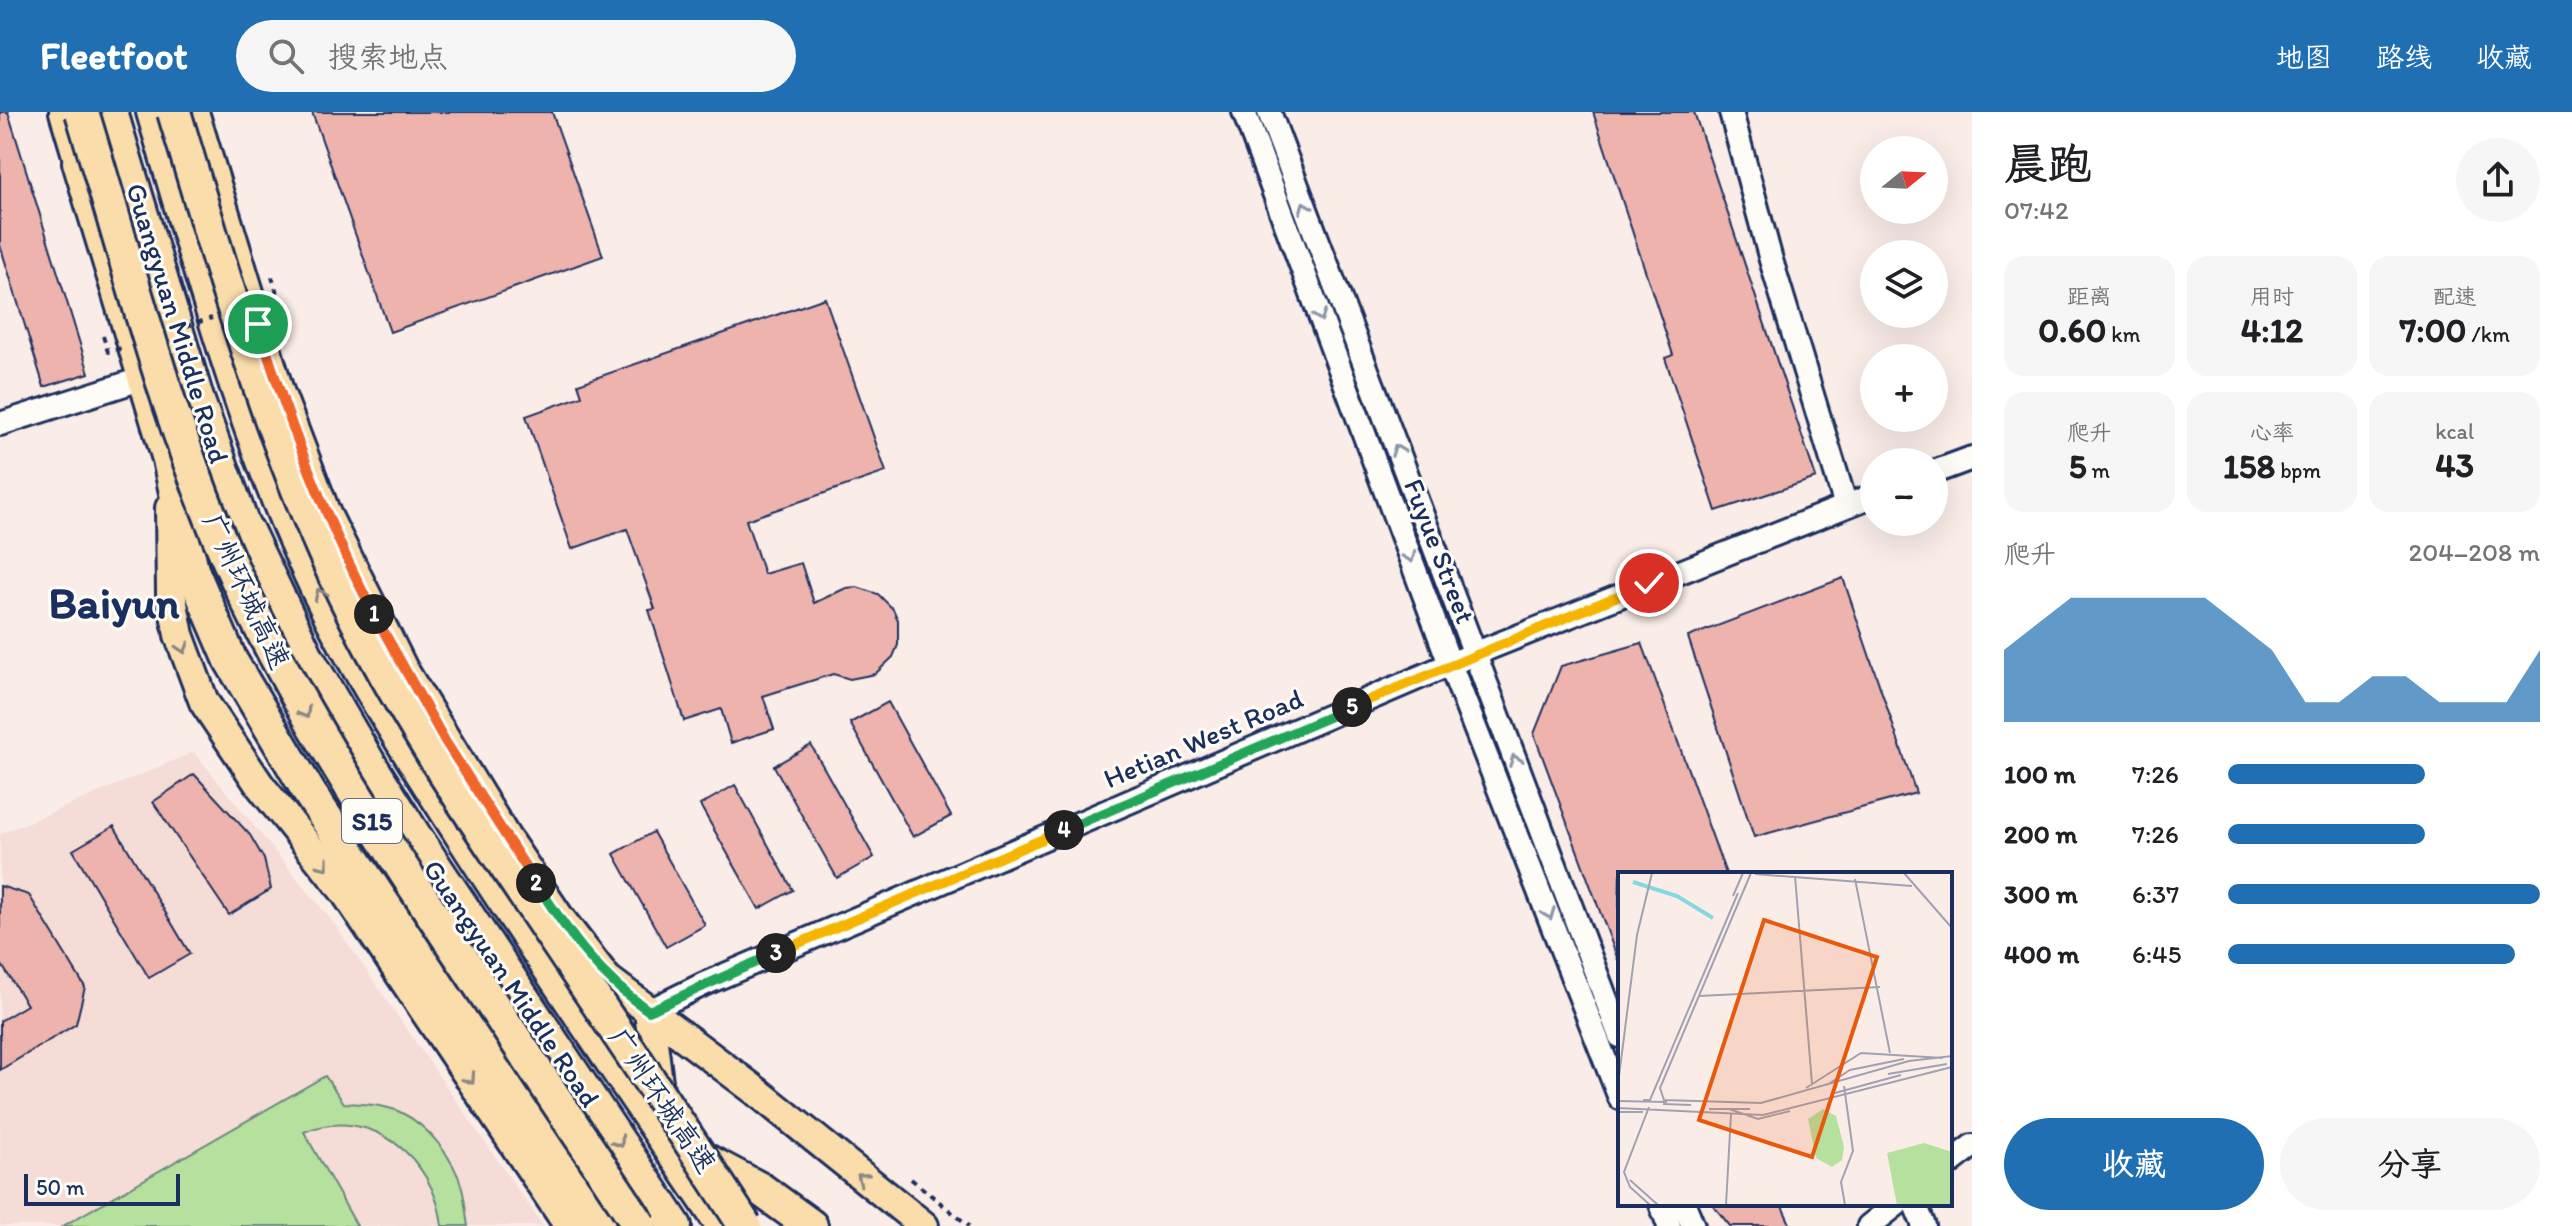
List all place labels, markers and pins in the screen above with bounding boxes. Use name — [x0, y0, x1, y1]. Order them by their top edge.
pin — [224, 290, 292, 358]
pin — [1615, 549, 1683, 617]
pin: 1 — [354, 594, 394, 634]
pin: 5 — [1332, 687, 1372, 727]
pin: 4 — [1044, 810, 1084, 850]
pin: 2 — [516, 863, 556, 903]
pin: 3 — [756, 933, 796, 973]

